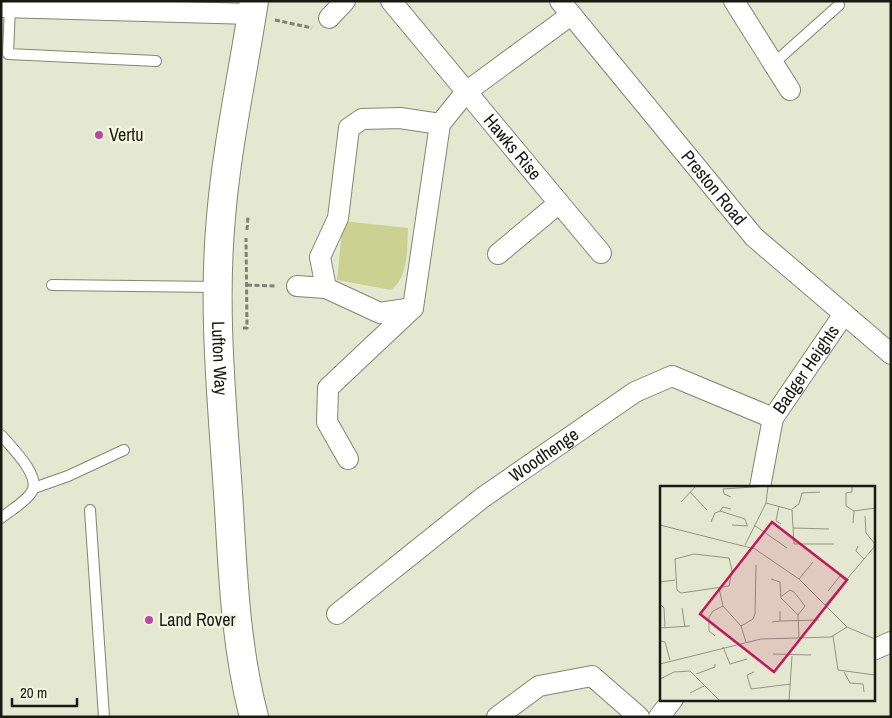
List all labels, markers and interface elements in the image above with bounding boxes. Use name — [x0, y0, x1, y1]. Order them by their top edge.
street label: Hawks Rise — [478, 108, 548, 185]
place label: Vertu — [109, 122, 143, 147]
marker: Vertu — [93, 129, 105, 141]
street label: Preston Road — [676, 145, 752, 230]
street label: Badger Heights — [766, 320, 845, 419]
street label: Lufton Way — [206, 321, 234, 397]
street label: Woodhenge — [504, 422, 583, 488]
inset map — [660, 486, 874, 700]
place label: Land Rover — [159, 607, 235, 632]
marker: Land Rover — [143, 614, 155, 626]
scale bar — [12, 676, 78, 708]
text: 20 m — [20, 682, 47, 703]

